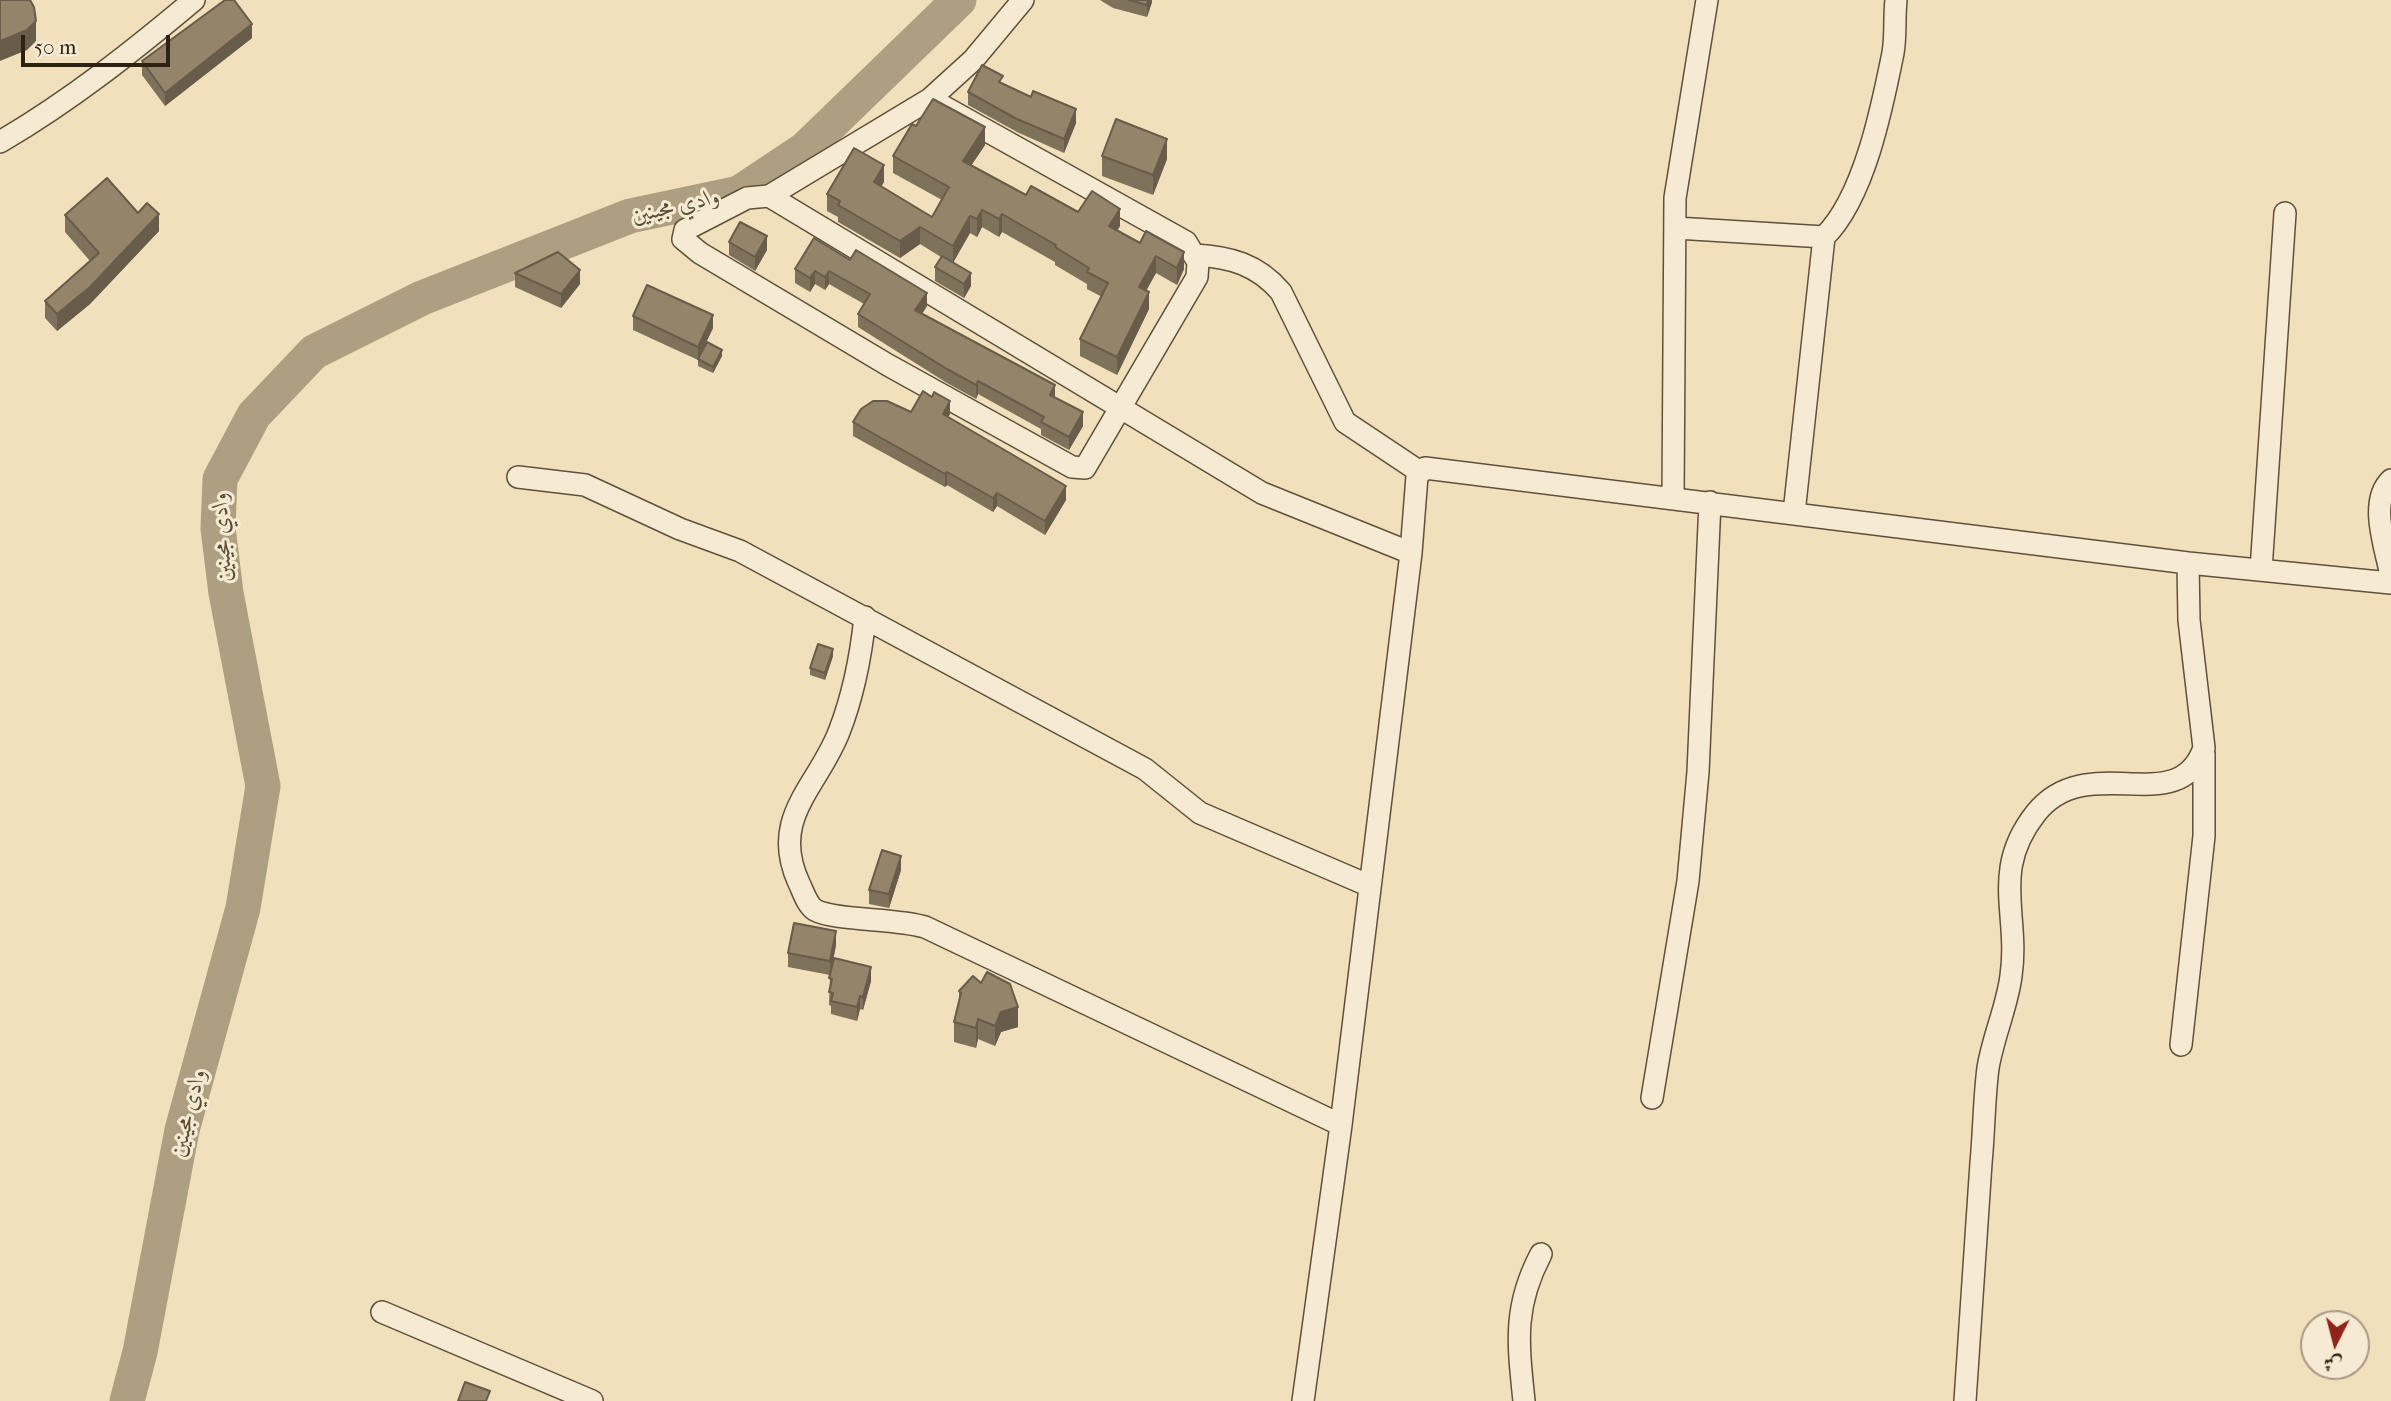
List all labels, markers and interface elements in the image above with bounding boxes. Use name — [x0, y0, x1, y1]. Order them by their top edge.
scale bar — [24, 21, 173, 65]
text: 50 m — [34, 35, 77, 59]
water label: وادي مجينين — [629, 183, 723, 231]
water label: وادي مجينين — [207, 491, 239, 583]
water label: وادي مجينين — [165, 1066, 213, 1160]
north arrow — [2300, 1310, 2370, 1380]
text: ش — [2322, 1352, 2344, 1376]

